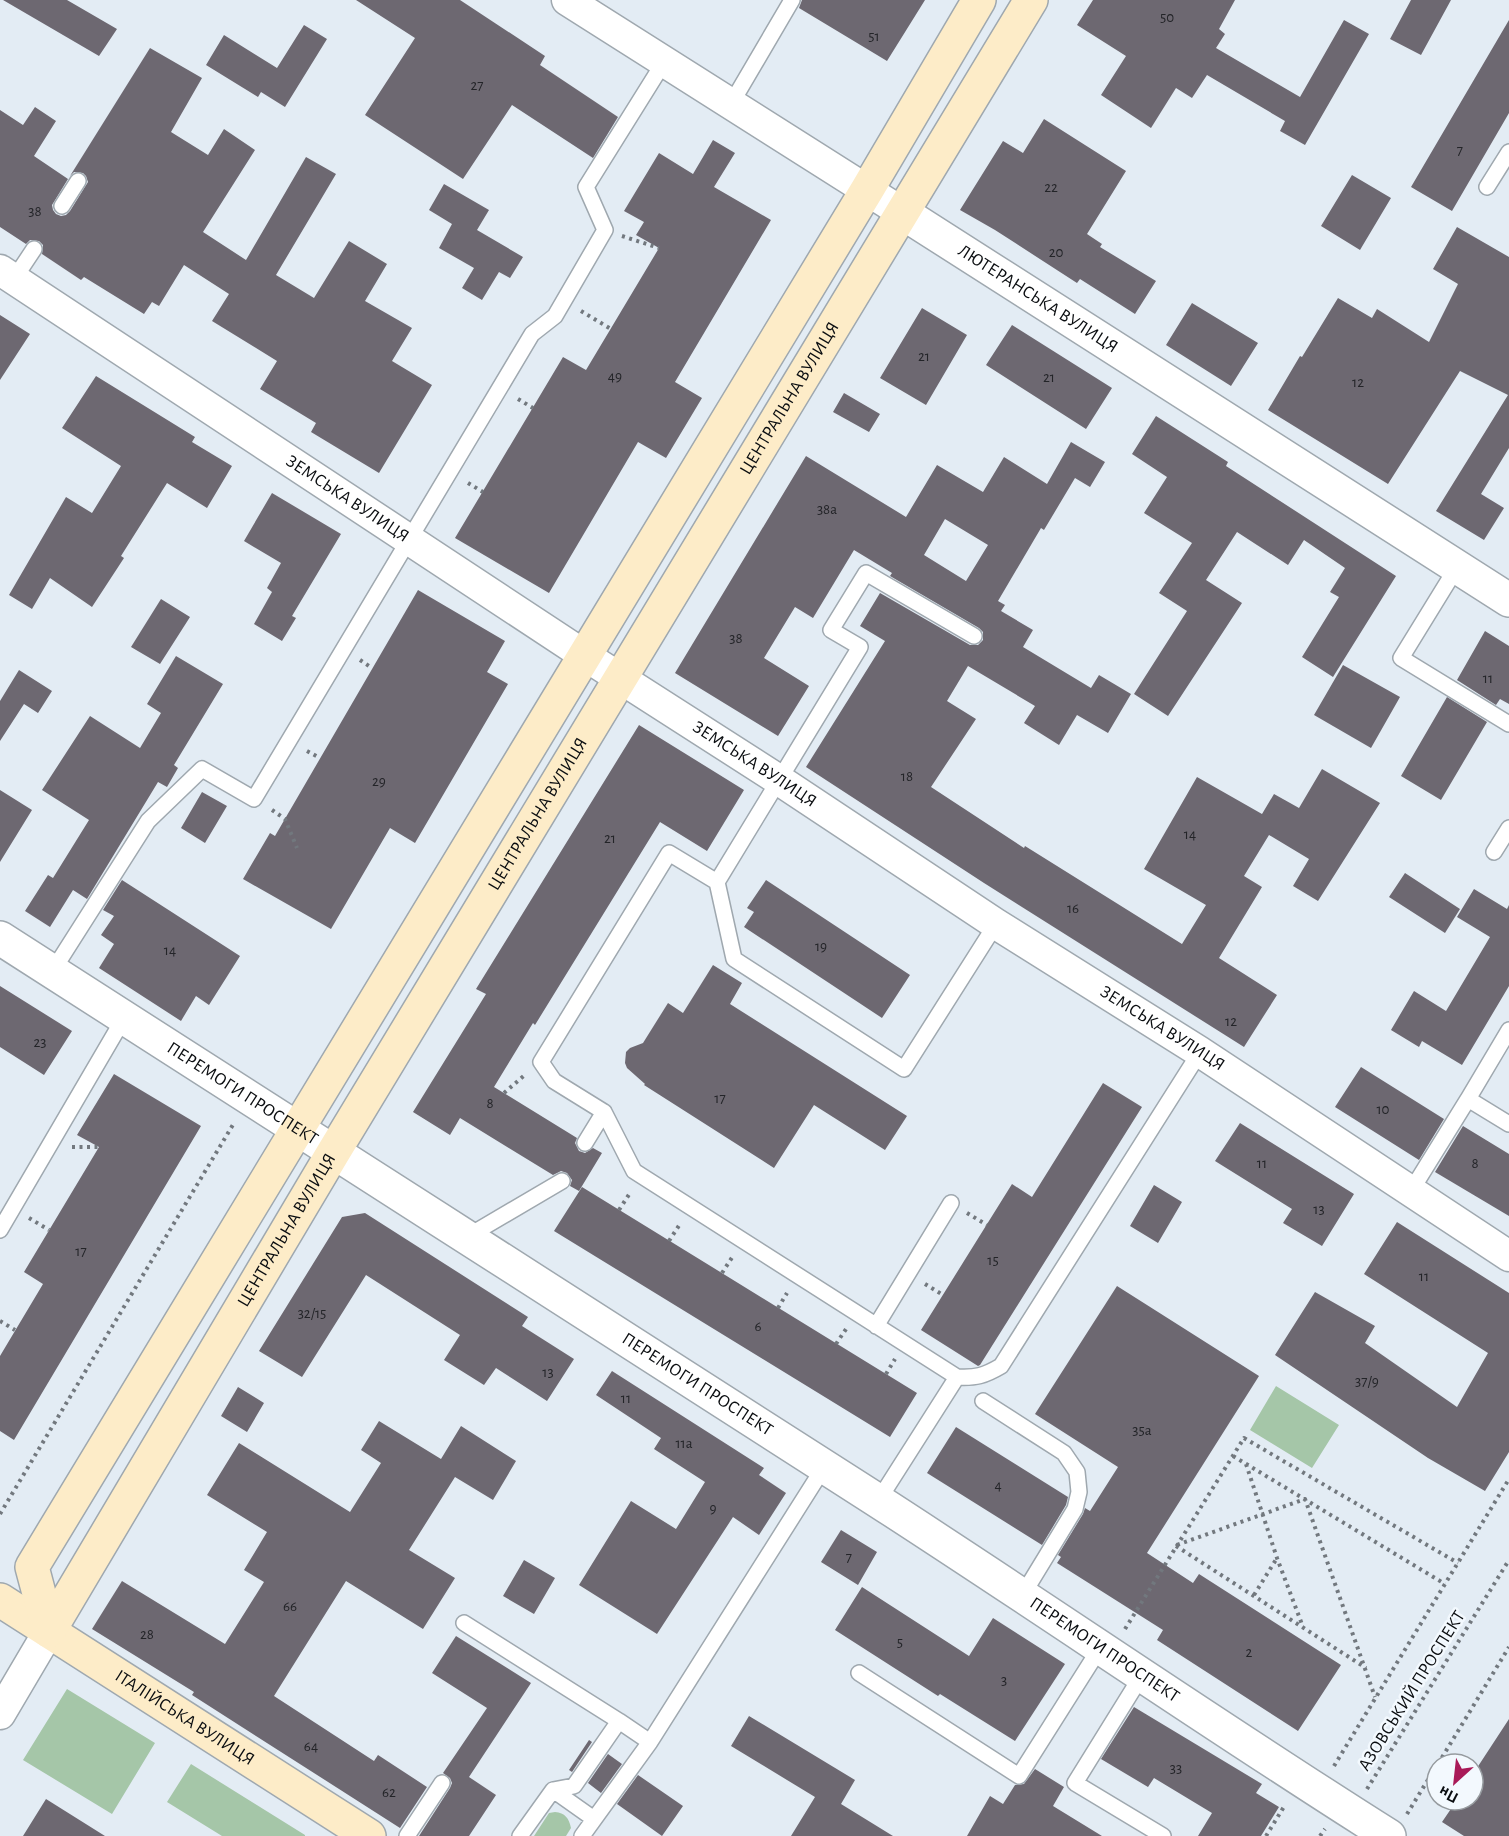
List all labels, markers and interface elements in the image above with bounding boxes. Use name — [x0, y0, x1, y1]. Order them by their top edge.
house number: 50 — [1160, 10, 1174, 25]
house number: 51 — [868, 29, 880, 44]
house number: 27 — [470, 78, 484, 93]
house number: 7 — [1457, 143, 1463, 158]
house number: 22 — [1044, 180, 1058, 195]
house number: 38 — [28, 204, 42, 219]
street label: ЛЮТЕРАНСЬКА ВУЛИЦЯ — [955, 242, 1121, 357]
house number: 20 — [1049, 245, 1063, 260]
street label: ЦЕНТРАЛЬНА ВУЛИЦЯ — [737, 319, 843, 478]
house number: 21 — [918, 349, 930, 364]
house number: 49 — [608, 369, 622, 384]
house number: 21 — [1043, 370, 1055, 385]
house number: 12 — [1352, 375, 1364, 390]
street label: ЗЕМСЬКА ВУЛИЦЯ — [283, 452, 412, 546]
house number: 38а — [817, 502, 837, 517]
house number: 38 — [729, 631, 743, 646]
house number: 11 — [1483, 671, 1493, 686]
street label: ЗЕМСЬКА ВУЛИЦЯ — [689, 718, 819, 811]
street label: ЦЕНТРАЛЬНА ВУЛИЦЯ — [485, 735, 591, 894]
house number: 18 — [901, 769, 913, 784]
house number: 29 — [372, 774, 386, 789]
house number: 14 — [1184, 827, 1196, 842]
house number: 21 — [604, 831, 616, 846]
house number: 16 — [1067, 901, 1079, 916]
house number: 19 — [815, 939, 827, 954]
house number: 14 — [164, 943, 176, 958]
street label: ЗЕМСЬКА ВУЛИЦЯ — [1097, 983, 1228, 1075]
house number: 12 — [1225, 1014, 1237, 1029]
house number: 23 — [33, 1035, 47, 1050]
street label: ПЕРЕМОГИ ПРОСПЕКТ — [164, 1039, 321, 1149]
house number: 17 — [714, 1091, 726, 1106]
house number: 8 — [486, 1096, 494, 1111]
house number: 10 — [1376, 1102, 1390, 1117]
street label: ЦЕНТРАЛЬНА ВУЛИЦЯ — [235, 1150, 339, 1310]
house number: 11 — [1257, 1156, 1267, 1171]
house number: 8 — [1471, 1156, 1479, 1171]
house number: 13 — [1313, 1202, 1325, 1217]
house number: 17 — [75, 1244, 87, 1259]
house number: 15 — [987, 1253, 999, 1268]
house number: 11 — [1419, 1269, 1429, 1284]
house number: 32/15 — [298, 1306, 326, 1321]
house number: 6 — [754, 1319, 762, 1334]
street label: ПЕРЕМОГИ ПРОСПЕКТ — [619, 1330, 776, 1440]
house number: 13 — [542, 1365, 554, 1380]
house number: 37/9 — [1355, 1374, 1379, 1389]
house number: 11 — [621, 1391, 631, 1406]
house number: 35а — [1132, 1423, 1152, 1438]
house number: 11а — [675, 1436, 693, 1451]
house number: 4 — [994, 1478, 1002, 1493]
house number: 9 — [709, 1501, 717, 1516]
house number: 7 — [846, 1550, 852, 1565]
street label: ПЕРЕМОГИ ПРОСПЕКТ — [1026, 1594, 1183, 1706]
house number: 66 — [283, 1599, 297, 1614]
street label: АЗОВСЬКИЙ ПРОСПЕКТ — [1354, 1606, 1469, 1774]
house number: 28 — [140, 1627, 154, 1642]
house number: 5 — [897, 1635, 903, 1650]
house number: 2 — [1246, 1645, 1253, 1660]
street label: ІТАЛІЙСЬКА ВУЛИЦЯ — [112, 1667, 257, 1769]
house number: 3 — [1001, 1673, 1007, 1688]
house number: 64 — [304, 1739, 318, 1754]
north arrow — [1425, 1752, 1485, 1812]
house number: 33 — [1170, 1761, 1182, 1776]
text: Пн — [1436, 1783, 1461, 1806]
house number: 62 — [382, 1785, 396, 1800]

